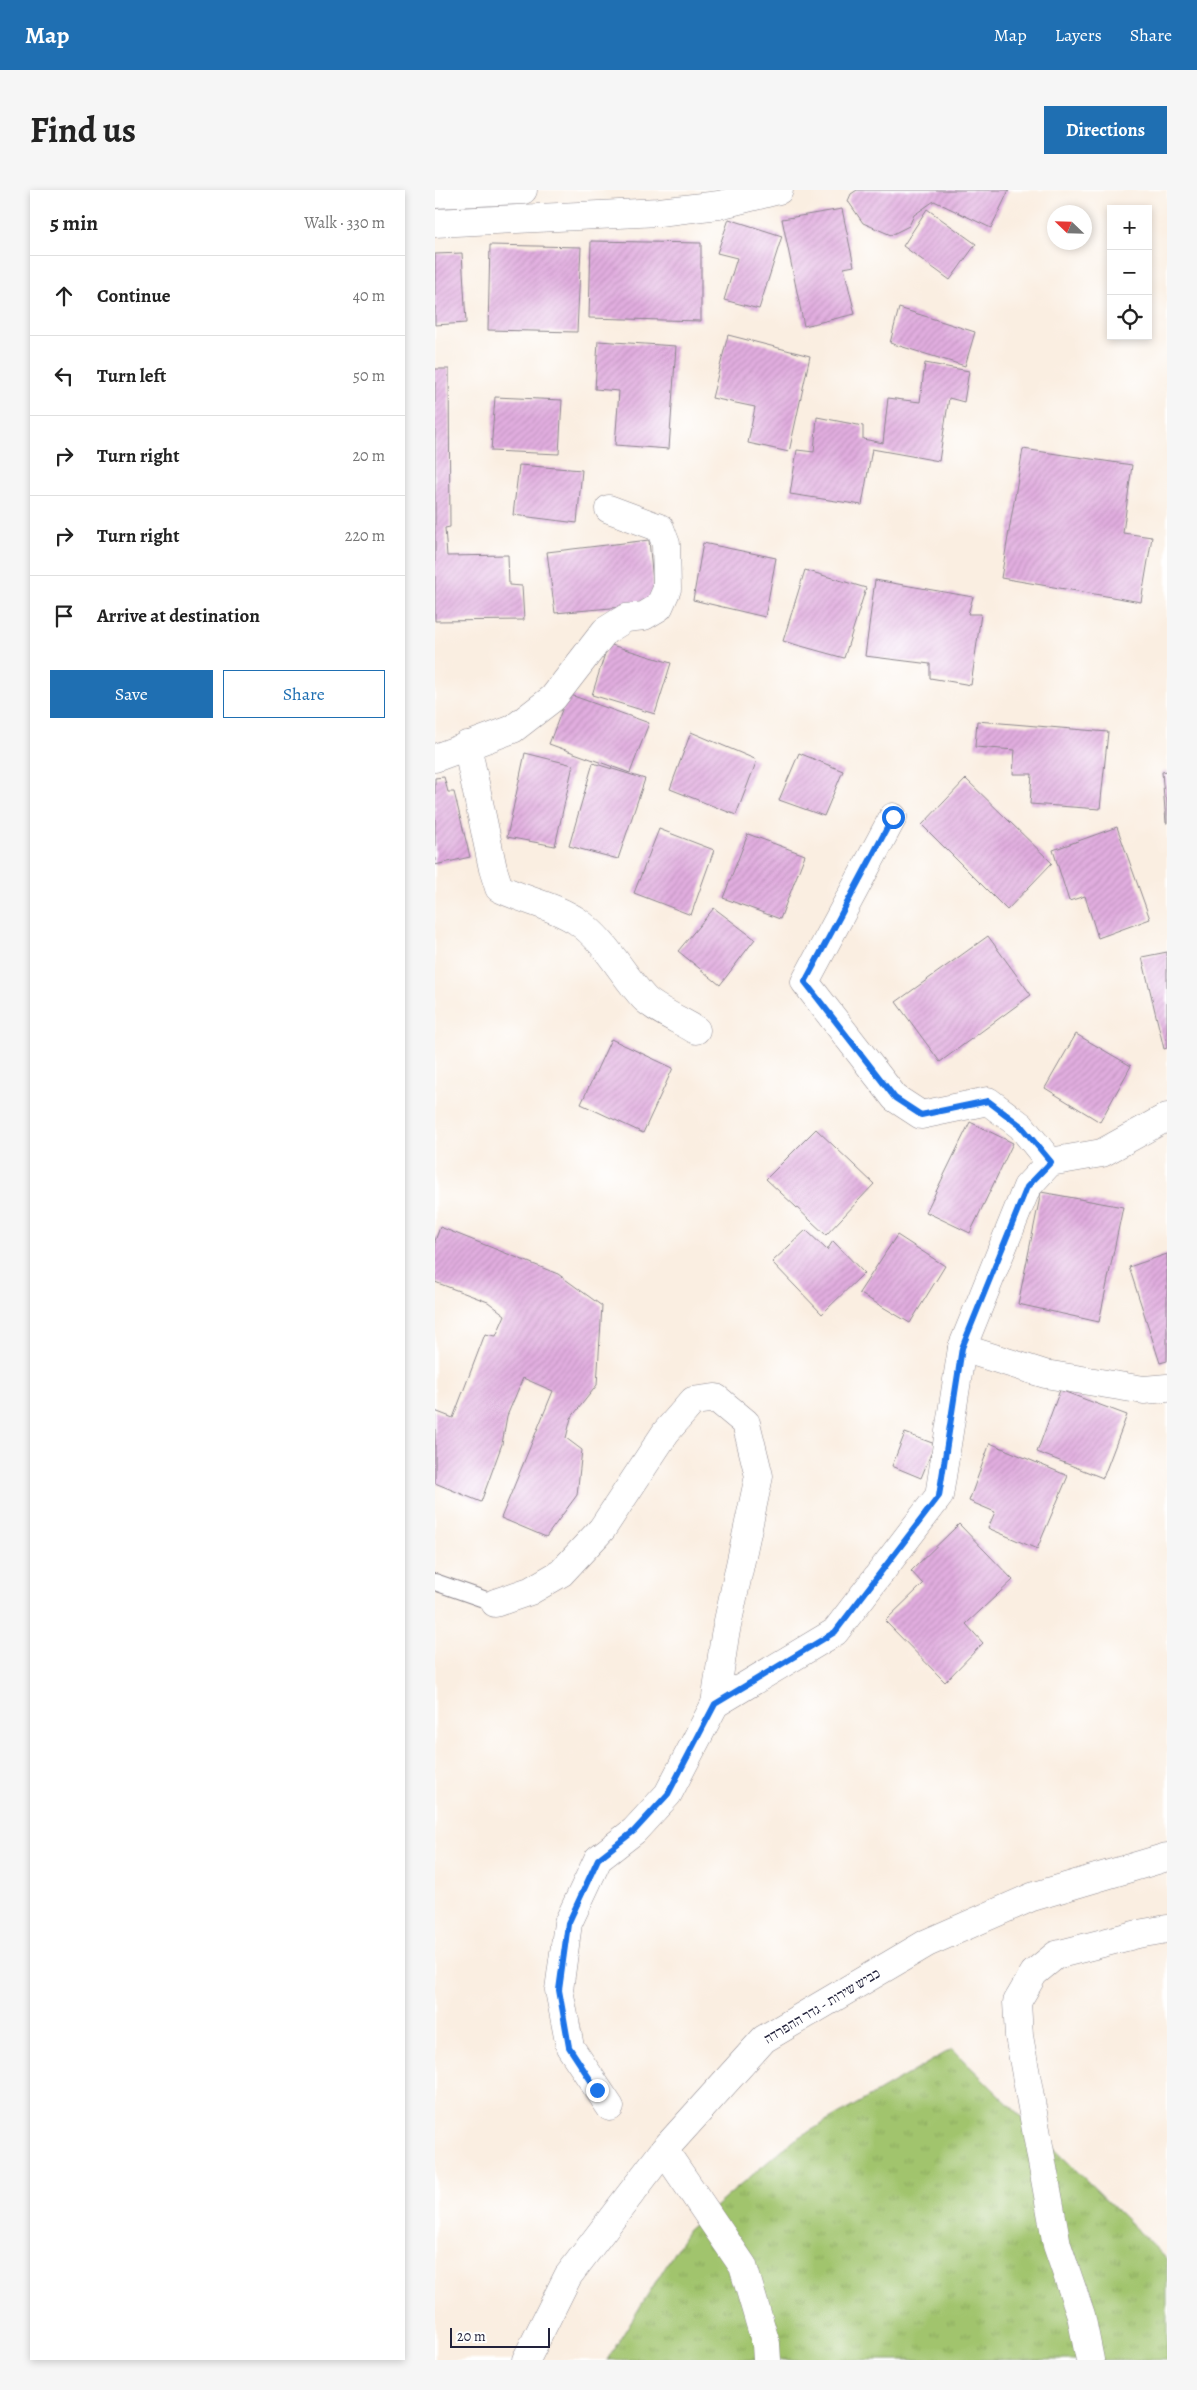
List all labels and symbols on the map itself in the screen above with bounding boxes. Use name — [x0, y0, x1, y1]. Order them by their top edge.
north arrow — [1047, 205, 1092, 250]
route start — [882, 806, 905, 829]
street label: כביש שירות - גדר ההפרדה — [760, 1964, 884, 2048]
route end — [586, 2079, 609, 2102]
scale bar — [450, 2325, 550, 2348]

